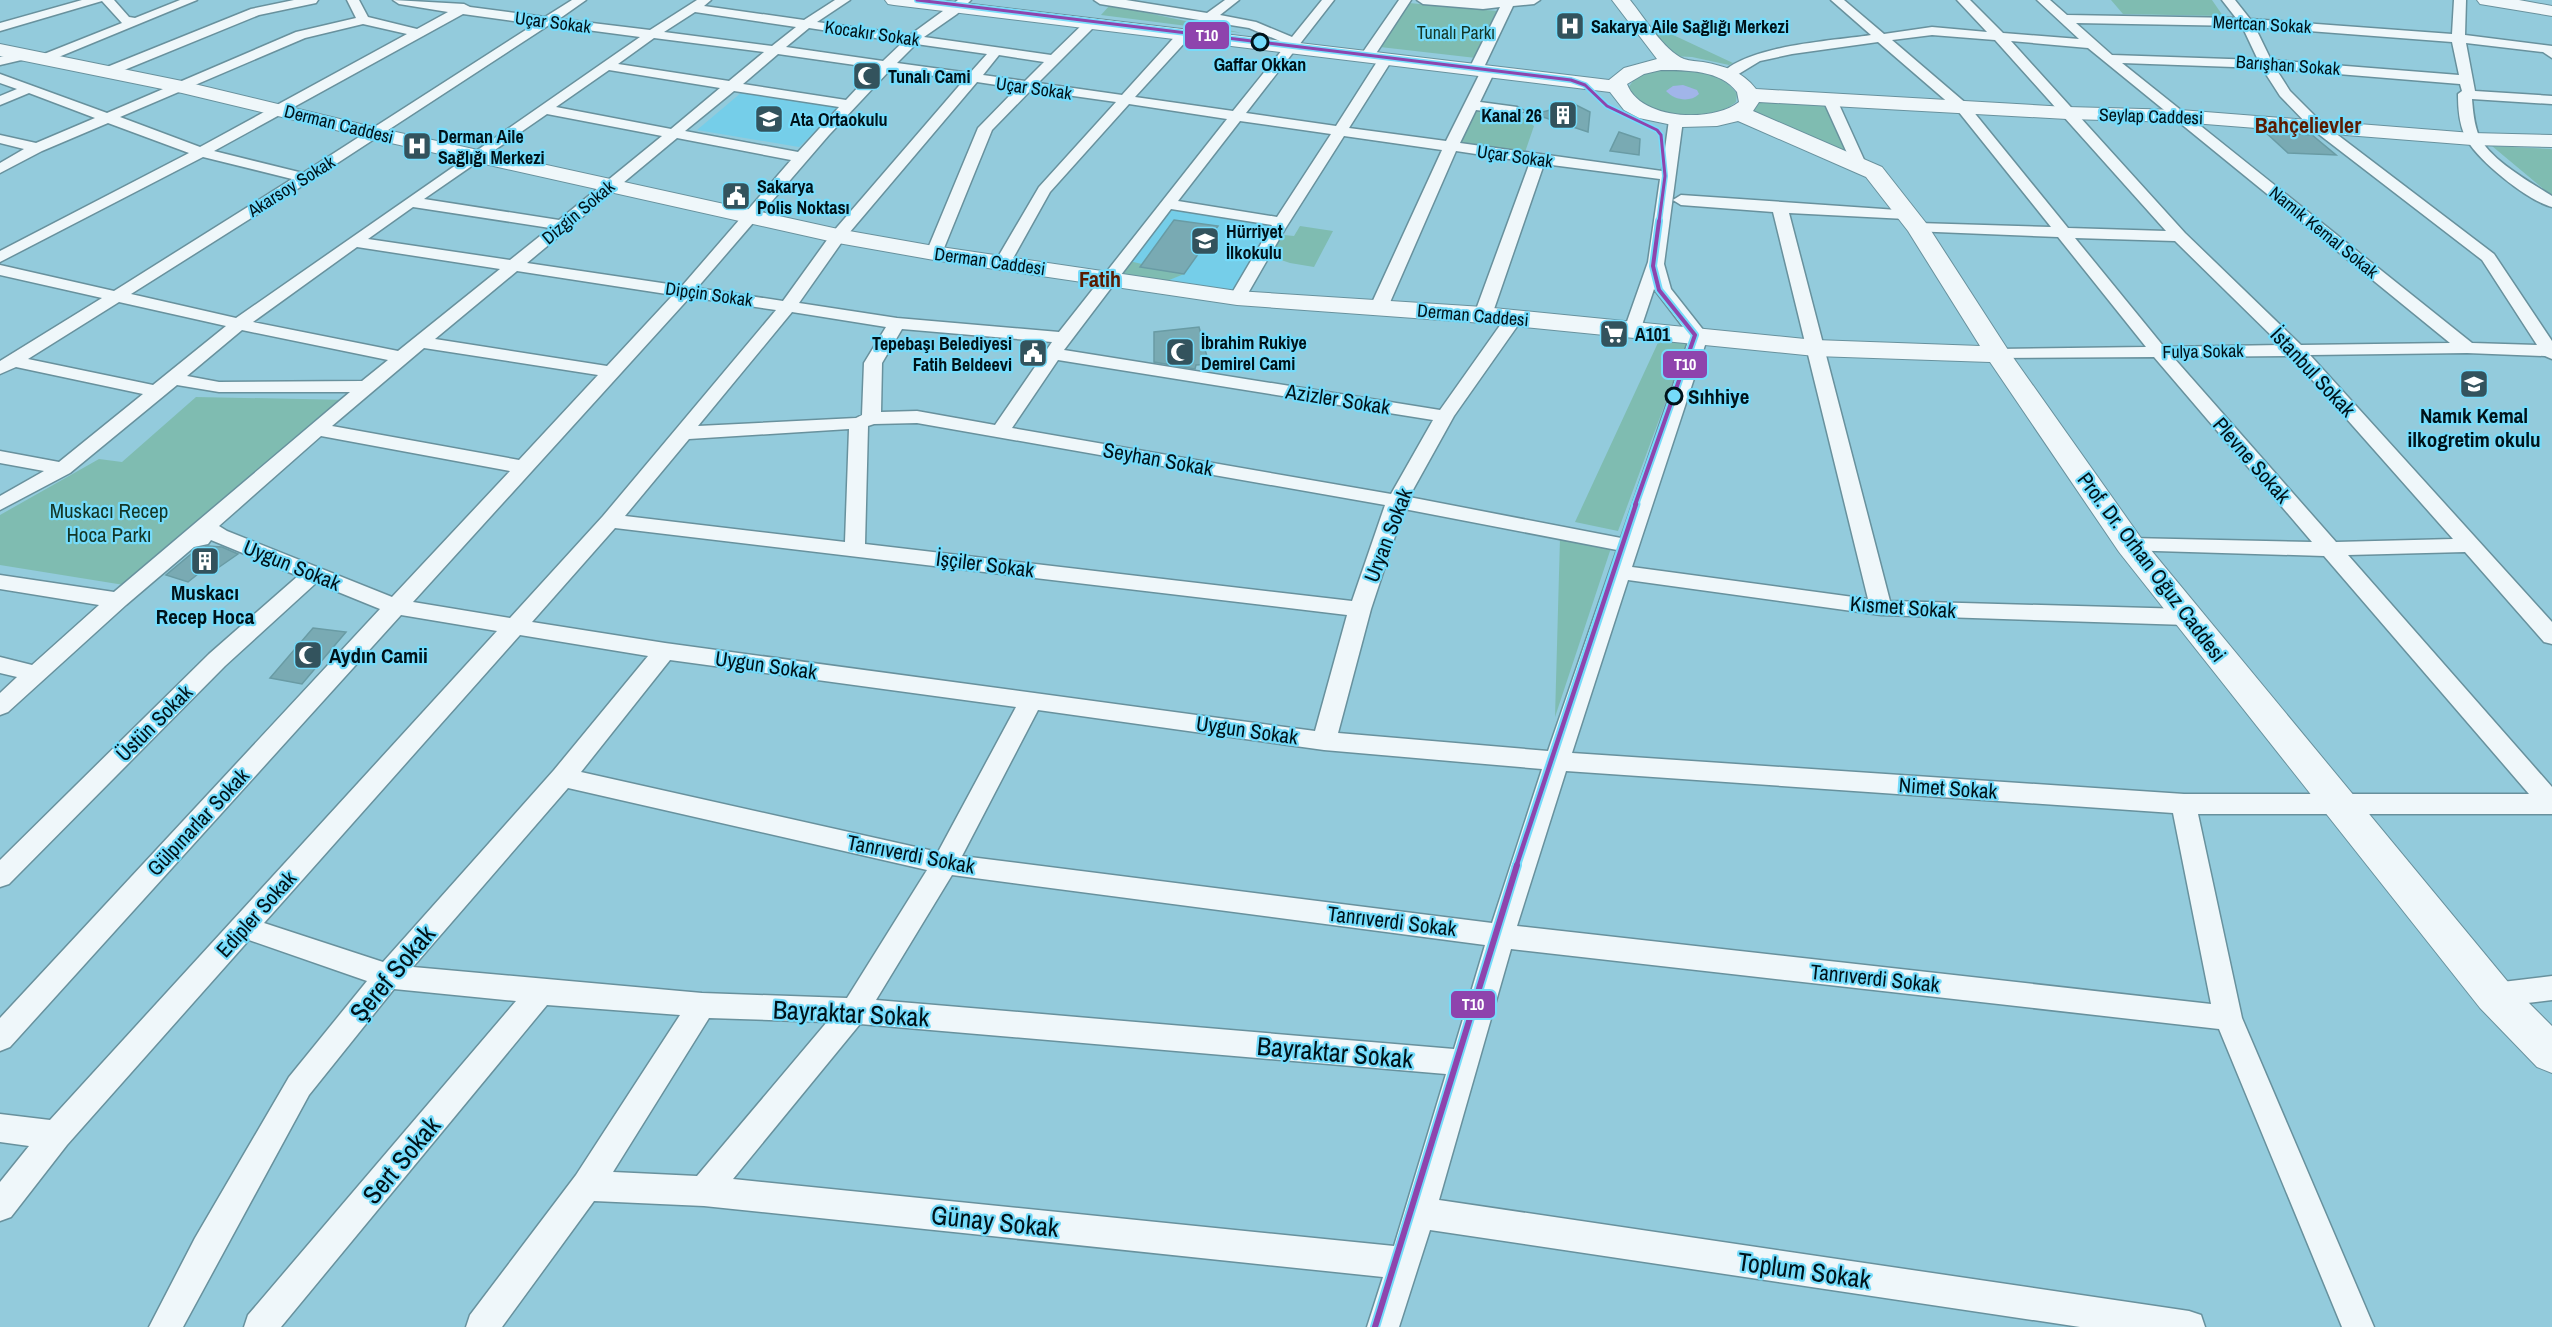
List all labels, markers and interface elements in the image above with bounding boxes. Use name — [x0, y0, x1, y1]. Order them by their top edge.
street label: Uçar Sokak — [514, 5, 593, 39]
street label: Mertcan Sokak — [2212, 9, 2312, 39]
hospital icon: Sakarya Aile Sağlığı Merkezi — [1554, 10, 1586, 42]
street label: Kocakır Sokak — [823, 14, 921, 52]
place label: Sakarya Aile Sağlığı Merkezi — [1591, 14, 1789, 39]
park label: Tunalı Parkı — [1417, 20, 1495, 45]
line badge: T10 — [1184, 21, 1230, 50]
text: T10 — [1196, 24, 1218, 46]
marker: Gaffar Okkan — [1251, 33, 1269, 51]
street label: Barışhan Sokak — [2235, 49, 2341, 81]
place label: Gaffar Okkan — [1214, 52, 1306, 77]
mosque icon: Tunalı Cami — [851, 60, 883, 92]
place label: Tunalı Cami — [888, 64, 971, 89]
street label: Uçar Sokak — [994, 70, 1074, 106]
street label: Derman Caddesi — [282, 98, 396, 150]
building icon: Kanal 26 — [1547, 99, 1579, 131]
street label: Seylap Caddesi — [2098, 102, 2204, 130]
school or university icon: Ata Ortaokulu — [753, 103, 785, 135]
place label: Kanal 26 — [1481, 103, 1542, 128]
place label: Ata Ortaokulu — [790, 107, 888, 132]
district label: Bahçelievler — [2255, 110, 2361, 140]
place label: Derman Aile Sağlığı Merkezi — [438, 124, 545, 170]
hospital icon: Derman Aile Sağlığı Merkezi — [401, 130, 433, 162]
street label: Uçar Sokak — [1475, 138, 1555, 174]
street label: Akarsoy Sokak — [242, 149, 340, 223]
street label: Dizgin Sokak — [536, 174, 620, 250]
place label: Sakarya Polis Noktası — [757, 174, 850, 220]
public building icon: Sakarya Polis Noktası — [720, 180, 752, 212]
street label: Namık Kemal Sokak — [2264, 180, 2384, 284]
place label: Hürriyet İlkokulu — [1226, 219, 1283, 265]
school or university icon: Hürriyet İlkokulu — [1189, 225, 1221, 257]
street label: Derman Caddesi — [933, 241, 1047, 281]
district label: Fatih — [1079, 264, 1121, 294]
street label: Dipçin Sokak — [664, 276, 755, 313]
street label: Derman Caddesi — [1416, 298, 1530, 332]
supermarket icon: A101 — [1598, 318, 1630, 350]
street label: İstanbul Sokak — [2264, 321, 2362, 423]
place label: A101 — [1635, 322, 1671, 347]
place label: İbrahim Rukiye Demirel Cami — [1201, 330, 1307, 376]
place label: Tepebaşı Belediyesi Fatih Beldeevi — [872, 331, 1012, 377]
mosque icon: İbrahim Rukiye Demirel Cami — [1164, 336, 1196, 368]
public building icon: Tepebaşı Belediyesi Fatih Beldeevi — [1017, 337, 1049, 369]
street label: Fulya Sokak — [2162, 338, 2244, 364]
line badge: T10 — [1662, 350, 1708, 379]
text: T10 — [1674, 353, 1696, 375]
school or university icon: Namık Kemal ilkogretim okulu — [2458, 368, 2490, 400]
street label: Azizler Sokak — [1283, 376, 1393, 422]
place label: Sıhhiye — [1688, 382, 1749, 411]
marker: Sıhhiye — [1665, 387, 1683, 405]
place label: Namık Kemal ilkogretim okulu — [2407, 401, 2541, 454]
street label: Plevne Sokak — [2207, 411, 2298, 510]
street label: Seyhan Sokak — [1101, 435, 1216, 483]
street label: Prof. Dr. Orhan Oğuz Caddesi — [2071, 466, 2233, 668]
street label: Uryan Sokak — [1357, 483, 1419, 586]
park label: Muskacı Recep Hoca Parkı — [50, 496, 168, 549]
street label: Uygun Sokak — [239, 532, 345, 598]
street label: İşçiler Sokak — [934, 544, 1036, 584]
building icon: Muskacı Recep Hoca — [189, 545, 221, 577]
place label: Muskacı Recep Hoca — [156, 578, 255, 631]
street label: Kısmet Sokak — [1849, 589, 1957, 625]
mosque icon: Aydın Camii — [292, 639, 324, 671]
place label: Aydın Camii — [329, 641, 428, 670]
street label: Uygun Sokak — [713, 644, 819, 687]
street label: Üstün Sokak — [109, 678, 199, 768]
street label: Uygun Sokak — [1194, 709, 1300, 752]
street label: Gülpınarlar Sokak — [140, 761, 256, 882]
street label: Nimet Sokak — [1898, 770, 1999, 806]
street label: Tanrıverdi Sokak — [845, 827, 978, 881]
street label: Edipler Sokak — [209, 864, 303, 964]
street label: Tanrıverdi Sokak — [1326, 899, 1458, 943]
street label: Şeref Sokak — [341, 917, 443, 1029]
street label: Tanrıverdi Sokak — [1809, 957, 1941, 999]
line badge: T10 — [1450, 990, 1496, 1019]
street label: Bayraktar Sokak — [772, 991, 930, 1035]
text: T10 — [1462, 993, 1484, 1015]
street label: Bayraktar Sokak — [1256, 1028, 1415, 1076]
street label: Sert Sokak — [354, 1109, 448, 1211]
street label: Günay Sokak — [930, 1197, 1061, 1245]
street label: Toplum Sokak — [1735, 1243, 1873, 1297]

